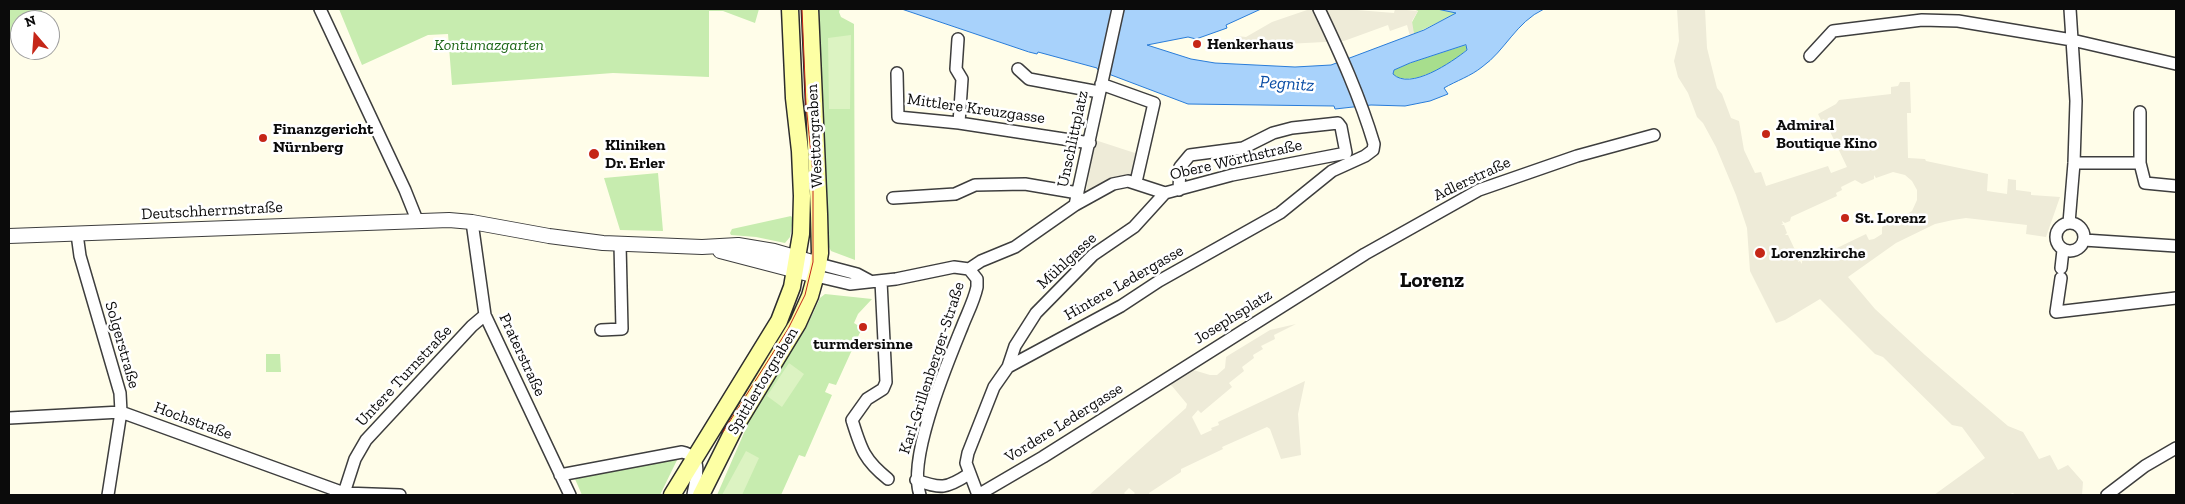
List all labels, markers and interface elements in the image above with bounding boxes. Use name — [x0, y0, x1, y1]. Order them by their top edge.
north arrow — [10, 10, 60, 60]
text: N — [23, 11, 38, 31]
place label: Henkerhaus — [1207, 34, 1294, 54]
park label: Kontumazgarten — [434, 35, 544, 55]
marker: Henkerhaus — [1191, 38, 1203, 50]
water label: Pegnitz — [1259, 71, 1315, 97]
street label: Westtorgraben — [803, 84, 827, 188]
street label: Unschlittplatz — [1053, 89, 1093, 189]
street label: Mittlere Kreuzgasse — [906, 90, 1046, 128]
place label: Admiral Boutique Kino — [1776, 115, 1877, 153]
place label: Finanzgericht Nürnberg — [273, 119, 373, 157]
marker: Admiral Boutique Kino — [1760, 128, 1772, 140]
marker: Finanzgericht Nürnberg — [257, 132, 269, 144]
place label: Kliniken Dr. Erler — [605, 135, 665, 173]
street label: Obere Wörthstraße — [1168, 135, 1304, 185]
marker: Kliniken Dr. Erler — [587, 147, 601, 161]
street label: Adlerstraße — [1430, 153, 1514, 205]
street label: Deutschherrnstraße — [141, 198, 283, 224]
place label: St. Lorenz — [1855, 208, 1926, 228]
marker: St. Lorenz — [1839, 212, 1851, 224]
street label: Mühlgasse — [1033, 229, 1101, 293]
street label: Hintere Ledergasse — [1061, 241, 1187, 325]
place label: Lorenzkirche — [1771, 243, 1865, 263]
marker: Lorenzkirche — [1753, 246, 1767, 260]
district label: Lorenz — [1400, 268, 1464, 294]
street label: Karl-Grillenberger-Straße — [895, 279, 969, 457]
street label: Josephsplatz — [1190, 285, 1276, 349]
street label: Solgerstraße — [100, 299, 144, 391]
street label: Praterstraße — [494, 311, 550, 399]
street label: Untere Turnstraße — [352, 321, 456, 431]
marker: turmdersinne — [857, 321, 869, 333]
street label: Spittlertorgraben — [723, 324, 803, 438]
place label: turmdersinne — [813, 334, 913, 354]
street label: Vordere Ledergasse — [1001, 379, 1127, 467]
street label: Hochstraße — [151, 398, 235, 444]

